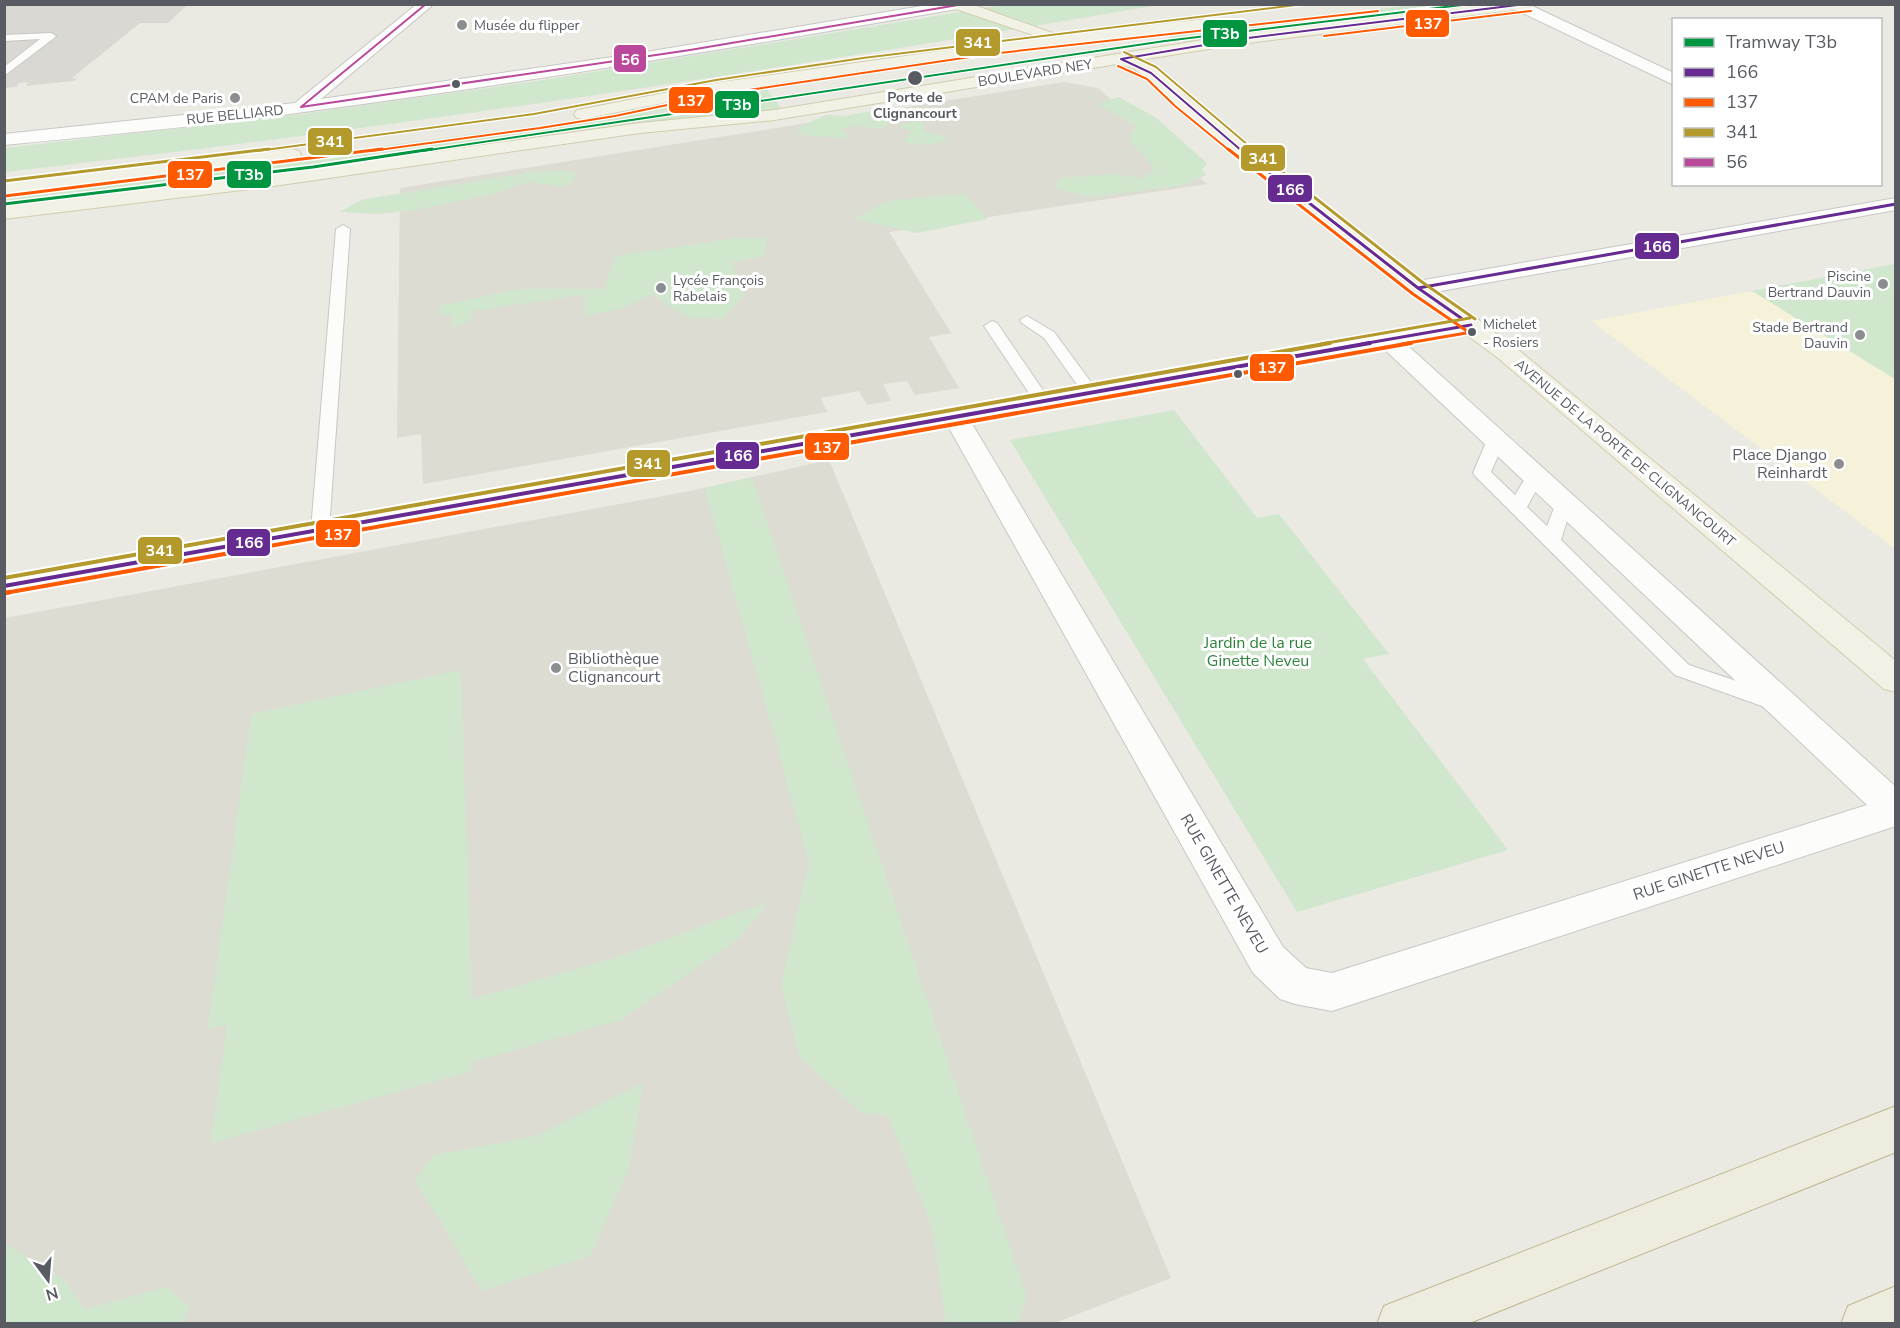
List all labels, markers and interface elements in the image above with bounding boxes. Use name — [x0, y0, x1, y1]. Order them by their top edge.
line badge: 137 — [1405, 9, 1450, 38]
text: 137 — [1414, 13, 1442, 35]
place label: Musée du flipper — [474, 16, 580, 35]
marker: Musée du flipper — [455, 18, 469, 32]
legend — [1672, 18, 1882, 186]
line badge: T3b — [1202, 19, 1248, 48]
text: T3b — [1210, 23, 1240, 45]
line badge: 341 — [955, 28, 1001, 57]
text: Tramway T3b — [1726, 30, 1837, 54]
text: 341 — [964, 32, 992, 54]
line badge: 56 — [613, 44, 647, 73]
text: 56 — [620, 49, 640, 71]
street label: BOULEVARD NEY — [977, 54, 1094, 91]
text: 166 — [1726, 60, 1758, 84]
marker: Porte de Clignancourt — [906, 69, 924, 87]
unlabelled marker — [450, 78, 462, 90]
line badge: 137 — [668, 86, 714, 114]
place label: Porte de Clignancourt — [873, 88, 958, 123]
place label: CPAM de Paris — [130, 89, 223, 108]
text: 137 — [677, 90, 705, 112]
line badge: T3b — [714, 90, 760, 119]
text: 137 — [1726, 90, 1758, 114]
marker: CPAM de Paris — [228, 91, 242, 105]
text: T3b — [722, 94, 752, 116]
street label: RUE BELLIARD — [185, 100, 285, 130]
text: 341 — [1726, 120, 1758, 144]
line badge: 341 — [307, 127, 353, 156]
text: 341 — [316, 131, 344, 153]
line badge: 341 — [1240, 144, 1286, 172]
text: 341 — [1249, 148, 1277, 170]
text: 56 — [1726, 150, 1748, 174]
line badge: 137 — [167, 160, 213, 189]
line badge: T3b — [226, 160, 272, 189]
text: 137 — [176, 164, 204, 186]
text: T3b — [234, 164, 264, 186]
line badge: 166 — [1267, 174, 1313, 203]
text: 166 — [1276, 179, 1304, 201]
line badge: 166 — [1634, 232, 1680, 260]
text: 166 — [1643, 236, 1671, 258]
place label: Piscine Bertrand Dauvin — [1768, 267, 1871, 302]
place label: Lycée François Rabelais — [673, 271, 764, 306]
marker: Piscine Bertrand Dauvin — [1876, 277, 1890, 291]
marker: Lycée François Rabelais — [654, 281, 668, 295]
place label: Michelet - Rosiers — [1483, 315, 1539, 352]
place label: Stade Bertrand Dauvin — [1752, 318, 1848, 353]
marker: Michelet - Rosiers — [1466, 326, 1478, 338]
marker: Stade Bertrand Dauvin — [1853, 328, 1867, 342]
line badge: 137 — [1249, 353, 1295, 382]
street label: AVENUE DE LA PORTE DE CLIGNANCOURT — [1510, 355, 1740, 552]
text: 137 — [1258, 357, 1286, 379]
unlabelled marker — [1232, 368, 1244, 380]
line badge: 137 — [804, 432, 850, 461]
text: 137 — [813, 437, 841, 459]
line badge: 166 — [715, 441, 760, 470]
place label: Place Django Reinhardt — [1732, 444, 1827, 484]
text: 166 — [724, 445, 752, 467]
line badge: 341 — [626, 449, 671, 478]
text: 341 — [634, 453, 662, 475]
marker: Place Django Reinhardt — [1832, 457, 1846, 471]
line badge: 137 — [315, 519, 361, 548]
text: 137 — [324, 524, 352, 546]
line badge: 166 — [226, 528, 271, 557]
text: 166 — [235, 532, 263, 554]
line badge: 341 — [137, 536, 183, 565]
text: 341 — [146, 540, 174, 562]
park label: Jardin de la rue Ginette Neveu — [1203, 632, 1312, 672]
place label: Bibliothèque Clignancourt — [568, 648, 661, 688]
marker: Bibliothèque Clignancourt — [549, 661, 563, 675]
street label: RUE GINETTE NEVEU — [1175, 810, 1273, 958]
street label: RUE GINETTE NEVEU — [1630, 836, 1788, 906]
north arrow — [18, 1250, 78, 1310]
text: N — [43, 1281, 61, 1306]

